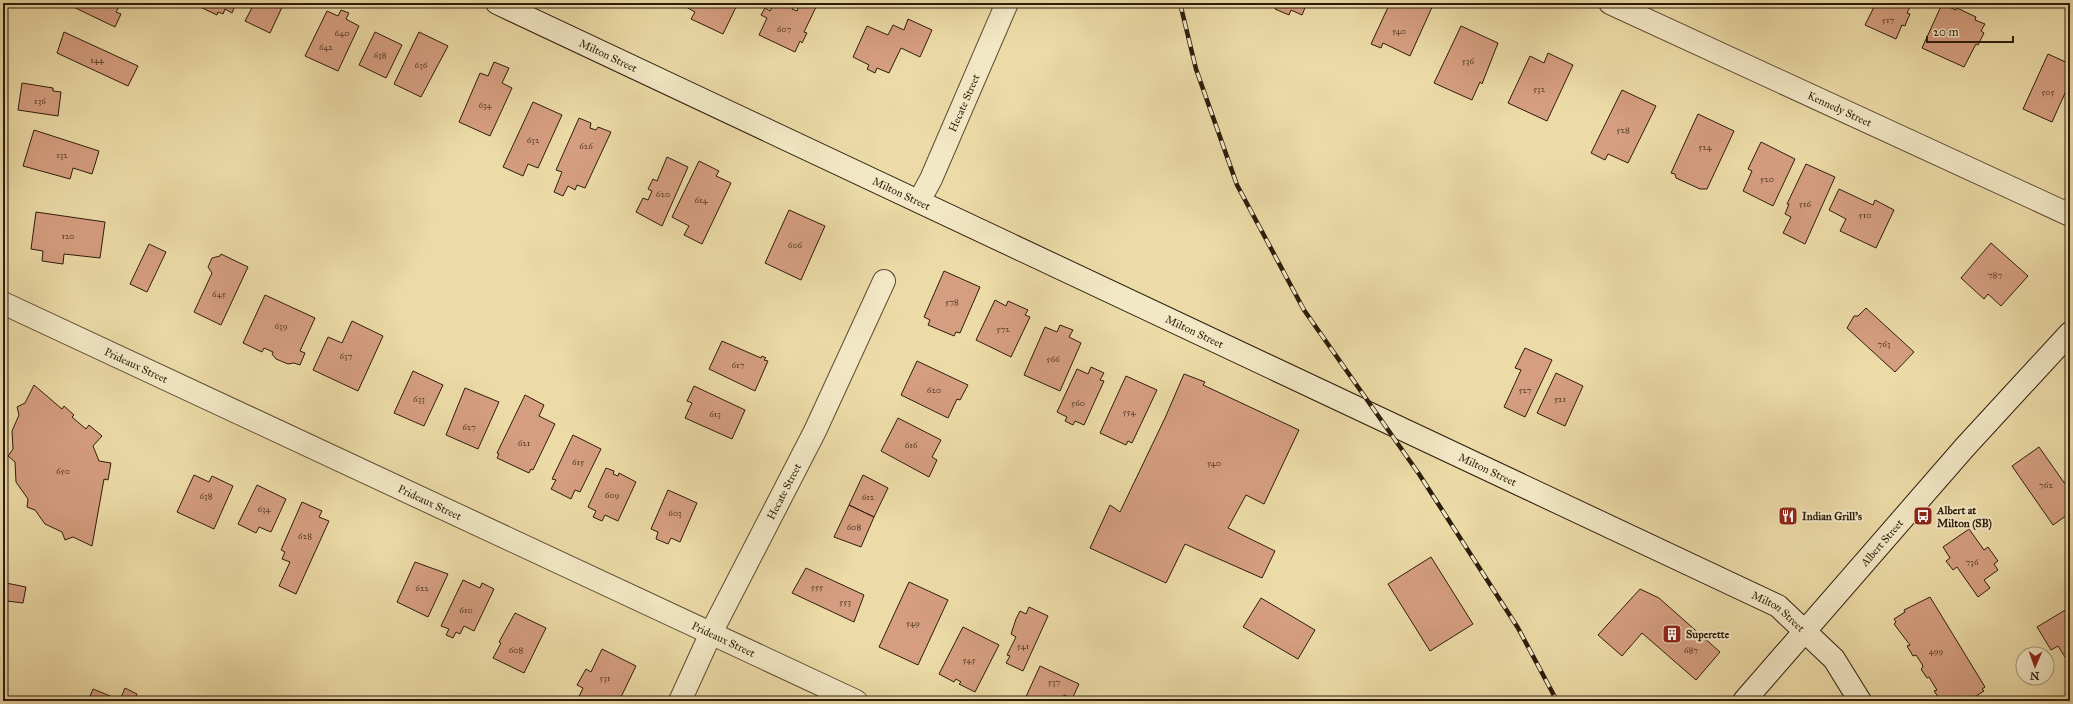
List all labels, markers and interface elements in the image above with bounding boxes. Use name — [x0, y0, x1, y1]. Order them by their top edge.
house number: 517 — [1882, 14, 1894, 25]
scale bar — [1927, 18, 2013, 44]
house number: 607 — [777, 23, 792, 34]
house number: 540 — [1392, 25, 1406, 36]
text: 20 m — [1933, 25, 1959, 39]
house number: 640 — [335, 27, 349, 38]
street label: Milton Street — [577, 37, 639, 75]
house number: 642 — [319, 41, 334, 52]
house number: 638 — [374, 49, 387, 60]
house number: 144 — [90, 54, 105, 65]
house number: 536 — [1462, 55, 1475, 66]
house number: 636 — [415, 59, 428, 70]
street label: Hecate Street — [946, 72, 983, 134]
house number: 532 — [1533, 83, 1546, 94]
house number: 505 — [2041, 86, 2056, 97]
street label: Kennedy Street — [1805, 89, 1874, 130]
house number: 136 — [34, 95, 46, 106]
house number: 634 — [478, 99, 493, 110]
house number: 528 — [1616, 124, 1630, 135]
house number: 632 — [527, 134, 540, 145]
house number: 626 — [579, 140, 593, 151]
house number: 524 — [1698, 141, 1713, 152]
house number: 132 — [56, 149, 68, 160]
house number: 520 — [1760, 173, 1774, 184]
street label: Milton Street — [870, 175, 932, 213]
house number: 620 — [656, 188, 670, 199]
house number: 614 — [694, 194, 709, 205]
house number: 516 — [1799, 198, 1812, 209]
house number: 510 — [1859, 209, 1871, 220]
house number: 120 — [61, 230, 75, 241]
house number: 606 — [788, 239, 803, 250]
house number: 787 — [1988, 269, 2002, 280]
house number: 645 — [212, 288, 227, 299]
house number: 578 — [945, 296, 959, 307]
street label: Milton Street — [1163, 313, 1226, 351]
house number: 639 — [274, 320, 288, 331]
house number: 572 — [996, 323, 1010, 334]
house number: 763 — [1878, 338, 1891, 349]
street label: Prideaux Street — [102, 345, 170, 386]
house number: 637 — [339, 350, 353, 361]
house number: 566 — [1046, 353, 1060, 364]
house number: 617 — [732, 359, 745, 370]
house number: 620 — [927, 384, 941, 395]
house number: 527 — [1518, 384, 1532, 395]
house number: 633 — [413, 393, 425, 404]
house number: 521 — [1554, 393, 1567, 404]
house number: 560 — [1071, 397, 1085, 408]
house number: 554 — [1122, 406, 1137, 417]
house number: 613 — [709, 408, 721, 419]
house number: 627 — [462, 421, 476, 432]
house number: 621 — [518, 437, 531, 448]
house number: 616 — [905, 439, 918, 450]
street label: Milton Street — [1456, 451, 1519, 489]
house number: 615 — [572, 456, 585, 467]
house number: 540 — [1207, 457, 1221, 468]
street label: Hecate Street — [764, 461, 804, 522]
house number: 650 — [56, 465, 70, 476]
house number: 762 — [2039, 479, 2053, 490]
street label: Prideaux Street — [396, 482, 464, 523]
house number: 609 — [605, 489, 620, 500]
house number: 638 — [200, 490, 213, 501]
house number: 612 — [862, 491, 875, 502]
house number: 634 — [257, 503, 272, 514]
place label: Albert at Milton (SB) — [1936, 504, 1992, 531]
restaurant icon: Indian Grill's — [1777, 505, 1799, 527]
bus stop icon: Albert at Milton (SB) — [1912, 505, 1934, 527]
house number: 603 — [668, 507, 682, 518]
place label: Indian Grill's — [1802, 510, 1862, 523]
street label: Albert Street — [1858, 517, 1906, 570]
house number: 608 — [847, 521, 862, 532]
house number: 628 — [298, 530, 312, 541]
house number: 736 — [1965, 556, 1979, 567]
house number: 555 — [811, 581, 824, 592]
house number: 622 — [415, 582, 429, 593]
street label: Milton Street — [1750, 589, 1807, 635]
house number: 553 — [839, 596, 851, 607]
house number: 610 — [459, 604, 473, 615]
house number: 549 — [906, 617, 920, 628]
street label: Prideaux Street — [689, 619, 757, 660]
building icon: Superette — [1661, 623, 1683, 645]
place label: Superette — [1686, 628, 1730, 642]
house number: 541 — [1017, 640, 1030, 651]
house number: 608 — [509, 644, 524, 655]
house number: 687 — [1684, 644, 1698, 655]
house number: 499 — [1929, 645, 1944, 656]
north arrow — [2015, 646, 2055, 686]
house number: 545 — [962, 654, 976, 665]
text: N — [2029, 669, 2040, 682]
house number: 531 — [599, 672, 611, 683]
house number: 537 — [1048, 676, 1060, 687]

